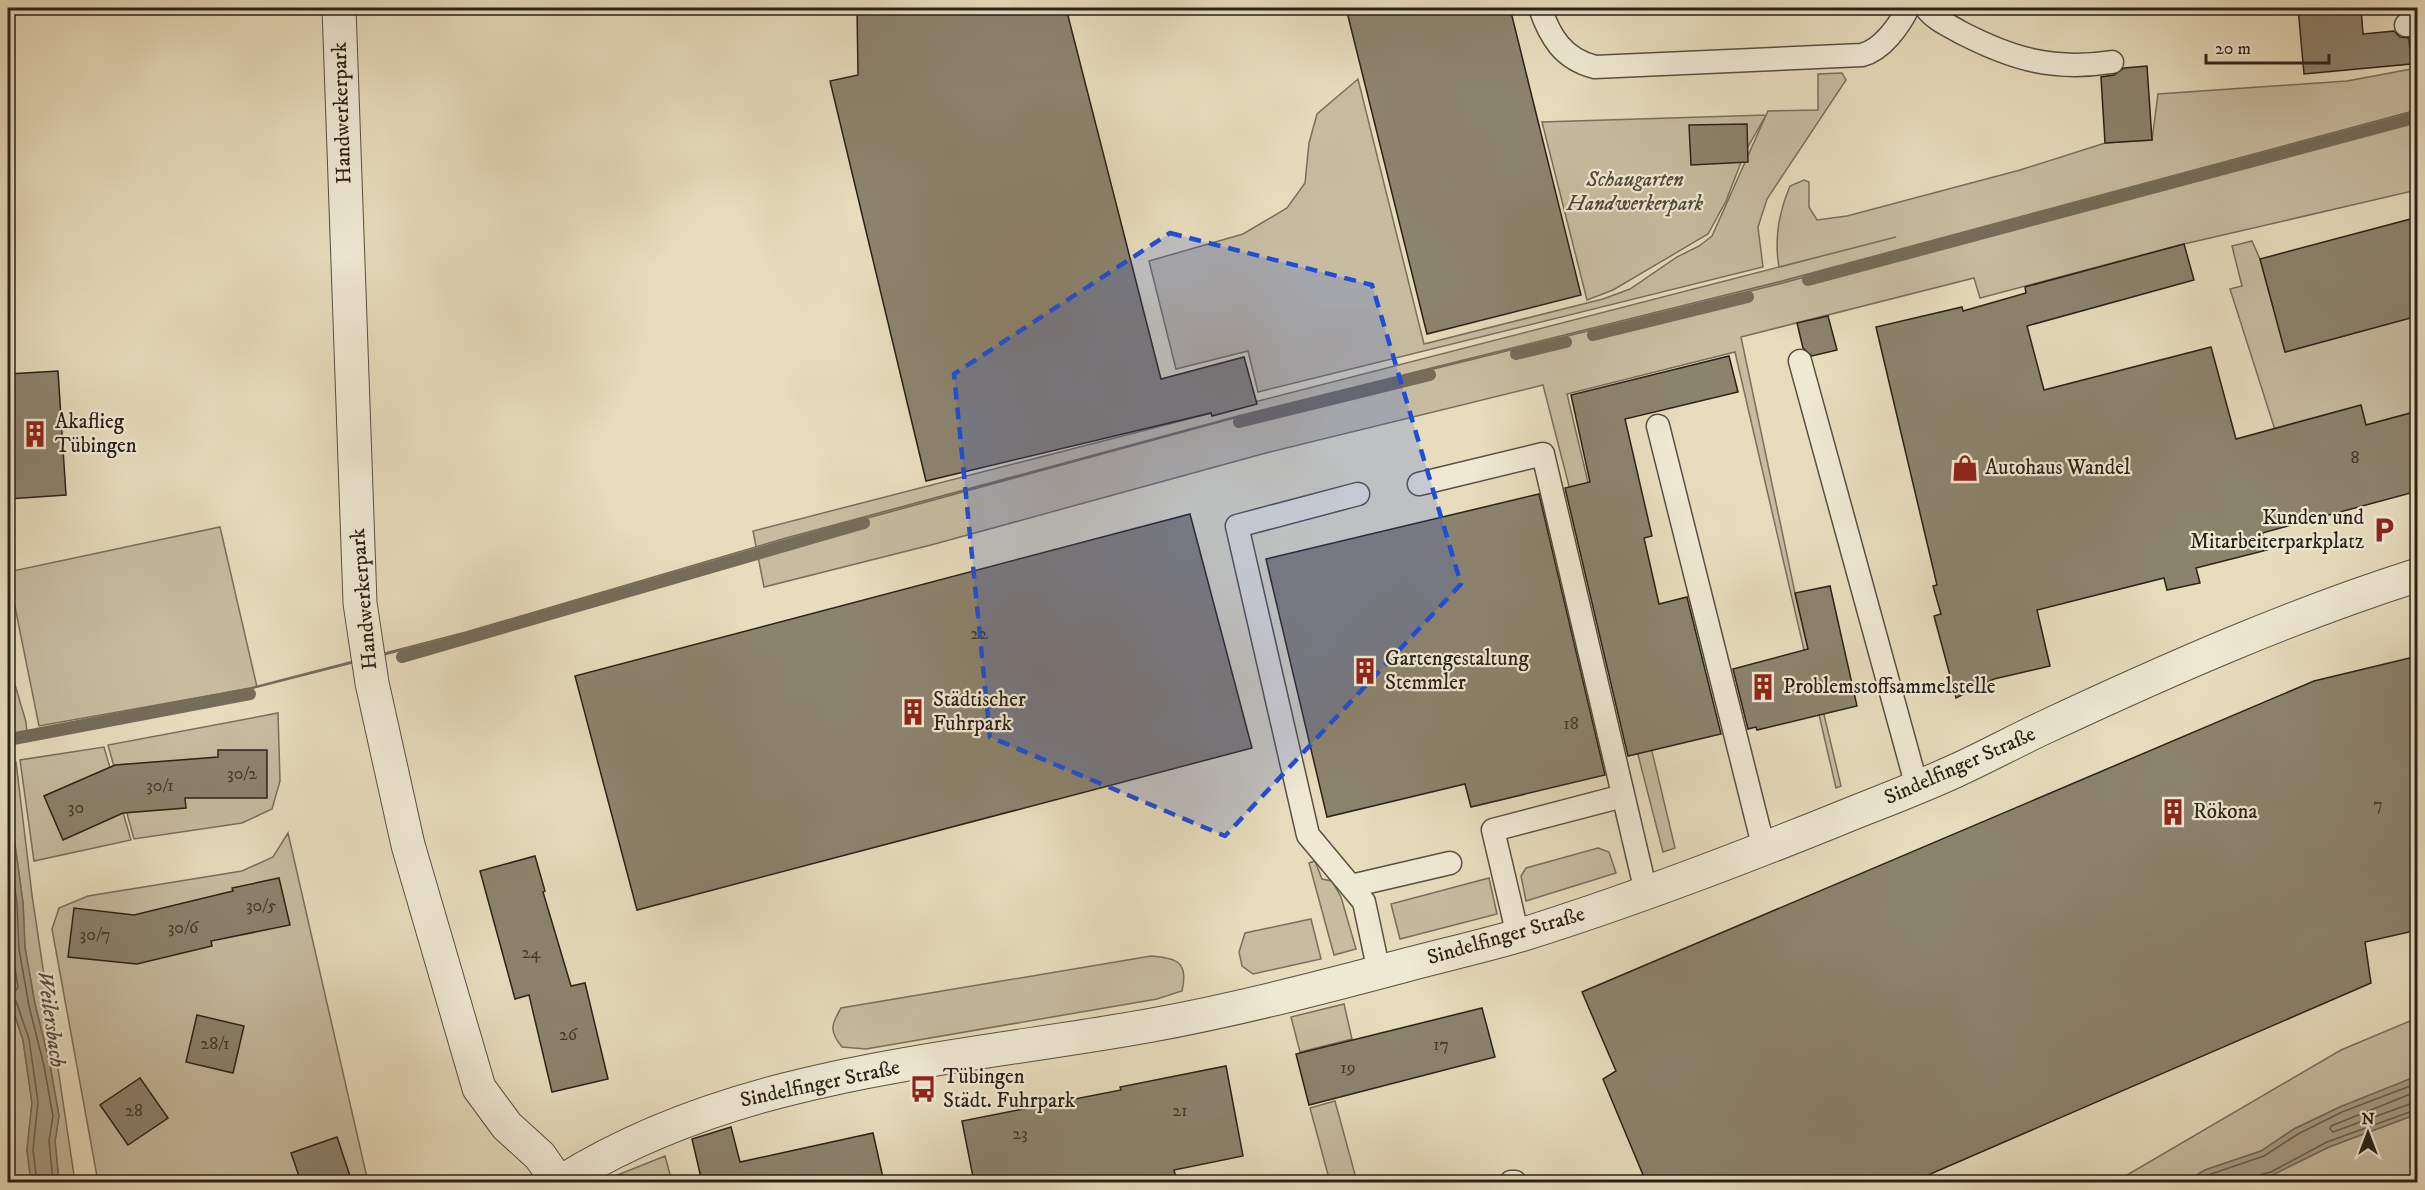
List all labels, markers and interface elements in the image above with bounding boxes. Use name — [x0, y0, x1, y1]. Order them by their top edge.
scale bar — [2206, 27, 2329, 65]
text: 20 m — [2215, 38, 2251, 60]
street label: Handwerkerpark — [327, 41, 357, 184]
park label: Schaugarten Handwerkerpark — [1566, 167, 1704, 217]
place label: Akaflieg Tübingen — [55, 409, 137, 459]
building icon: Akaflieg Tübingen — [20, 419, 50, 449]
house number: 8 — [2350, 447, 2360, 469]
shop icon: Autohaus Wandel — [1950, 453, 1980, 483]
place label: Autohaus Wandel — [1985, 455, 2131, 481]
place label: Kunden und Mitarbeiterparkplatz — [2190, 505, 2365, 555]
parking icon: Kunden und Mitarbeiterparkplatz — [2369, 515, 2399, 545]
street label: Handwerkerpark — [345, 527, 383, 671]
house number: 22 — [970, 623, 988, 645]
place label: Gartengestaltung Stemmler — [1385, 646, 1529, 696]
building icon: Gartengestaltung Stemmler — [1350, 656, 1380, 686]
building icon: Problemstoffsammelstelle — [1748, 672, 1778, 702]
place label: Problemstoffsammelstelle — [1783, 674, 1996, 700]
place label: Städtischer Fuhrpark — [933, 687, 1026, 737]
building icon: Städtischer Fuhrpark — [898, 697, 928, 727]
house number: 18 — [1563, 713, 1579, 735]
street label: Sindelfinger Straße — [1880, 721, 2040, 811]
house number: 30/2 — [227, 763, 257, 785]
house number: 30/1 — [146, 775, 174, 797]
house number: 7 — [2373, 794, 2383, 816]
house number: 30 — [68, 797, 84, 819]
building icon: Rökona — [2158, 797, 2188, 827]
place label: Rökona — [2193, 799, 2257, 825]
house number: 30/5 — [246, 895, 276, 917]
street label: Sindelfinger Straße — [1424, 901, 1588, 971]
house number: 30/6 — [168, 917, 199, 939]
house number: 30/7 — [80, 924, 110, 946]
house number: 24 — [521, 942, 541, 964]
water label: Weilersbach — [31, 969, 71, 1069]
house number: 26 — [559, 1024, 578, 1046]
house number: 28/1 — [200, 1033, 230, 1055]
house number: 17 — [1433, 1034, 1449, 1056]
street label: Sindelfinger Straße — [738, 1054, 903, 1114]
house number: 19 — [1340, 1057, 1356, 1079]
place label: Tübingen Städt. Fuhrpark — [943, 1064, 1076, 1114]
bus stop icon: Tübingen Städt. Fuhrpark — [908, 1074, 938, 1104]
house number: 28 — [125, 1100, 143, 1122]
house number: 21 — [1172, 1100, 1188, 1122]
north arrow — [2338, 1103, 2398, 1163]
text: N — [2361, 1109, 2375, 1129]
house number: 23 — [1012, 1123, 1028, 1145]

